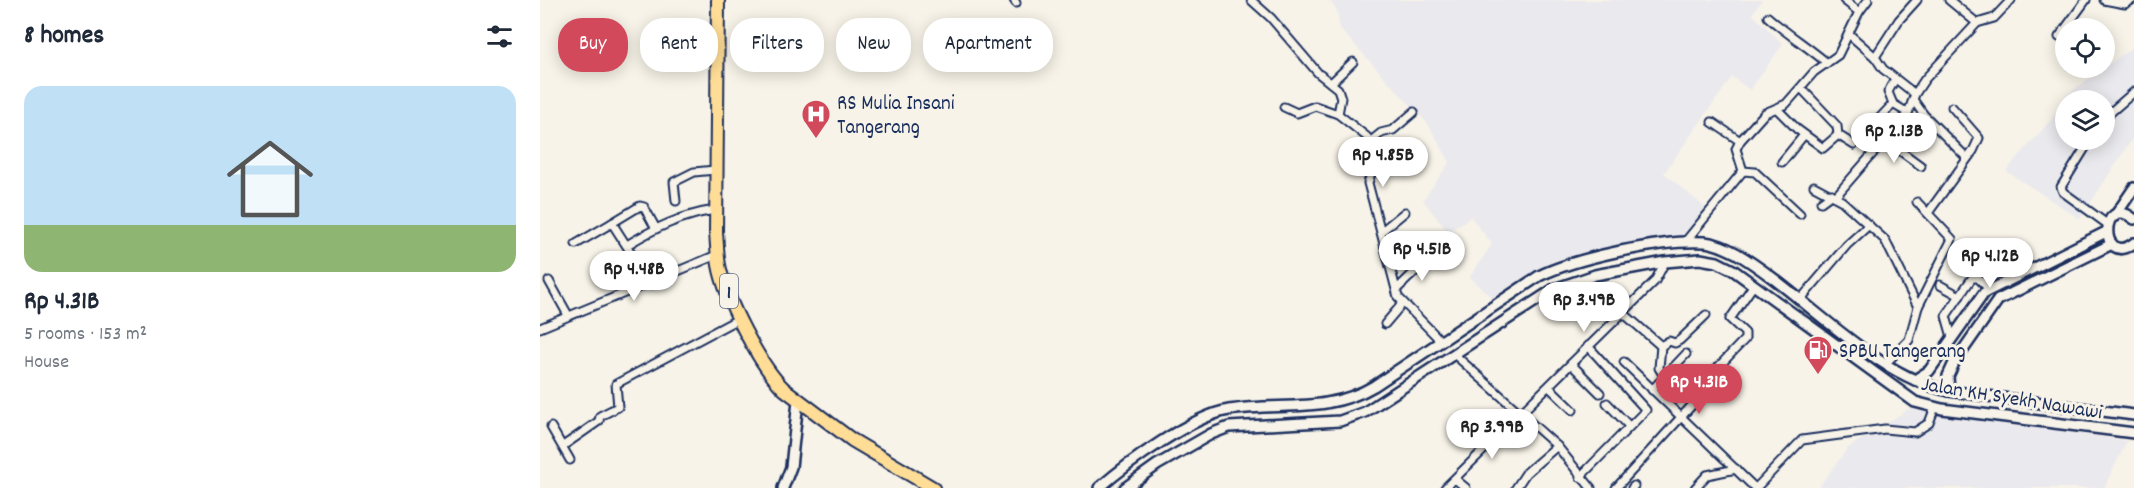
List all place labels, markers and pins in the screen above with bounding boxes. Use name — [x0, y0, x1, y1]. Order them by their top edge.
place label: RS Mulia Insani Tangerang — [837, 90, 955, 144]
hospital icon: RS Mulia Insani Tangerang — [800, 98, 832, 140]
pin: Rp 2.13B — [1832, 113, 1956, 164]
pin: Rp 4.85B — [1321, 137, 1445, 188]
pin: Rp 4.51B — [1360, 231, 1484, 282]
pin: Rp 4.12B — [1928, 238, 2052, 289]
pin: Rp 4.48B — [572, 251, 696, 302]
pin: Rp 3.49B — [1522, 282, 1646, 333]
fuel station icon: SPBU Tangerang — [1802, 334, 1834, 376]
place label: SPBU Tangerang — [1839, 338, 1966, 368]
pin: Rp 4.31B — [1637, 364, 1761, 415]
pin: Rp 3.99B — [1430, 409, 1554, 460]

